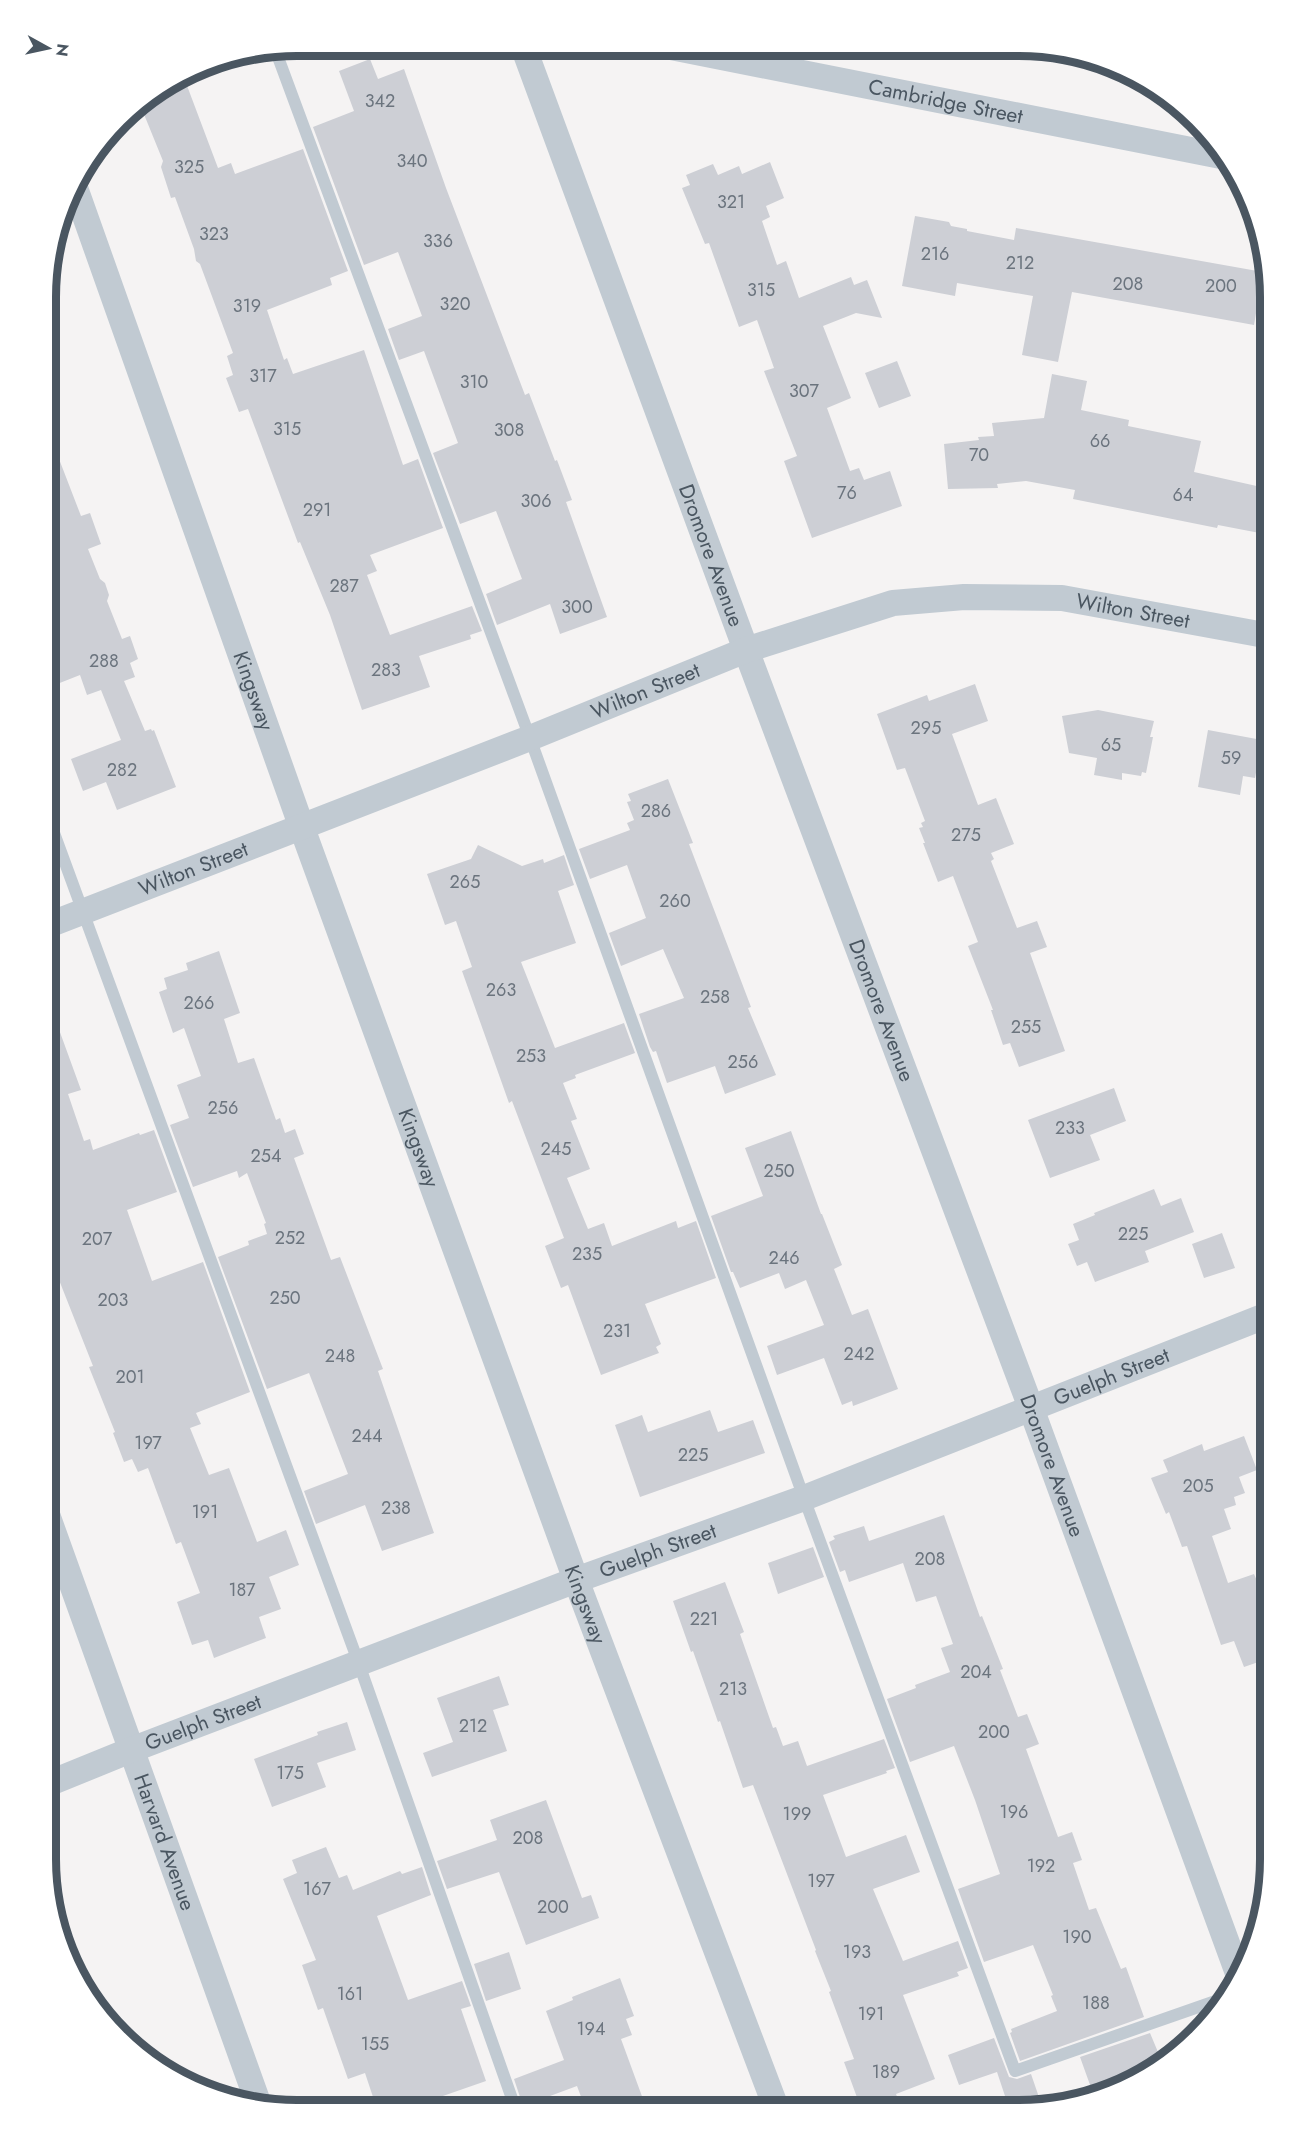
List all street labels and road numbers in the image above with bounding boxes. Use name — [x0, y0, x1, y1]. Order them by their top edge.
street label: Cambridge Street — [866, 71, 1025, 131]
street label: Dromore Avenue — [671, 480, 751, 631]
street label: Wilton Street — [1073, 586, 1192, 636]
street label: Kingsway — [226, 647, 282, 735]
street label: Wilton Street — [587, 655, 705, 727]
street label: Wilton Street — [134, 834, 252, 904]
street label: Dromore Avenue — [841, 935, 922, 1086]
street label: Kingsway — [390, 1104, 447, 1193]
street label: Guelph Street — [1049, 1340, 1174, 1413]
street label: Dromore Avenue — [1012, 1390, 1092, 1541]
street label: Guelph Street — [595, 1516, 720, 1585]
street label: Kingsway — [557, 1561, 614, 1649]
street label: Guelph Street — [141, 1687, 266, 1758]
street label: Harvard Avenue — [126, 1770, 203, 1915]

